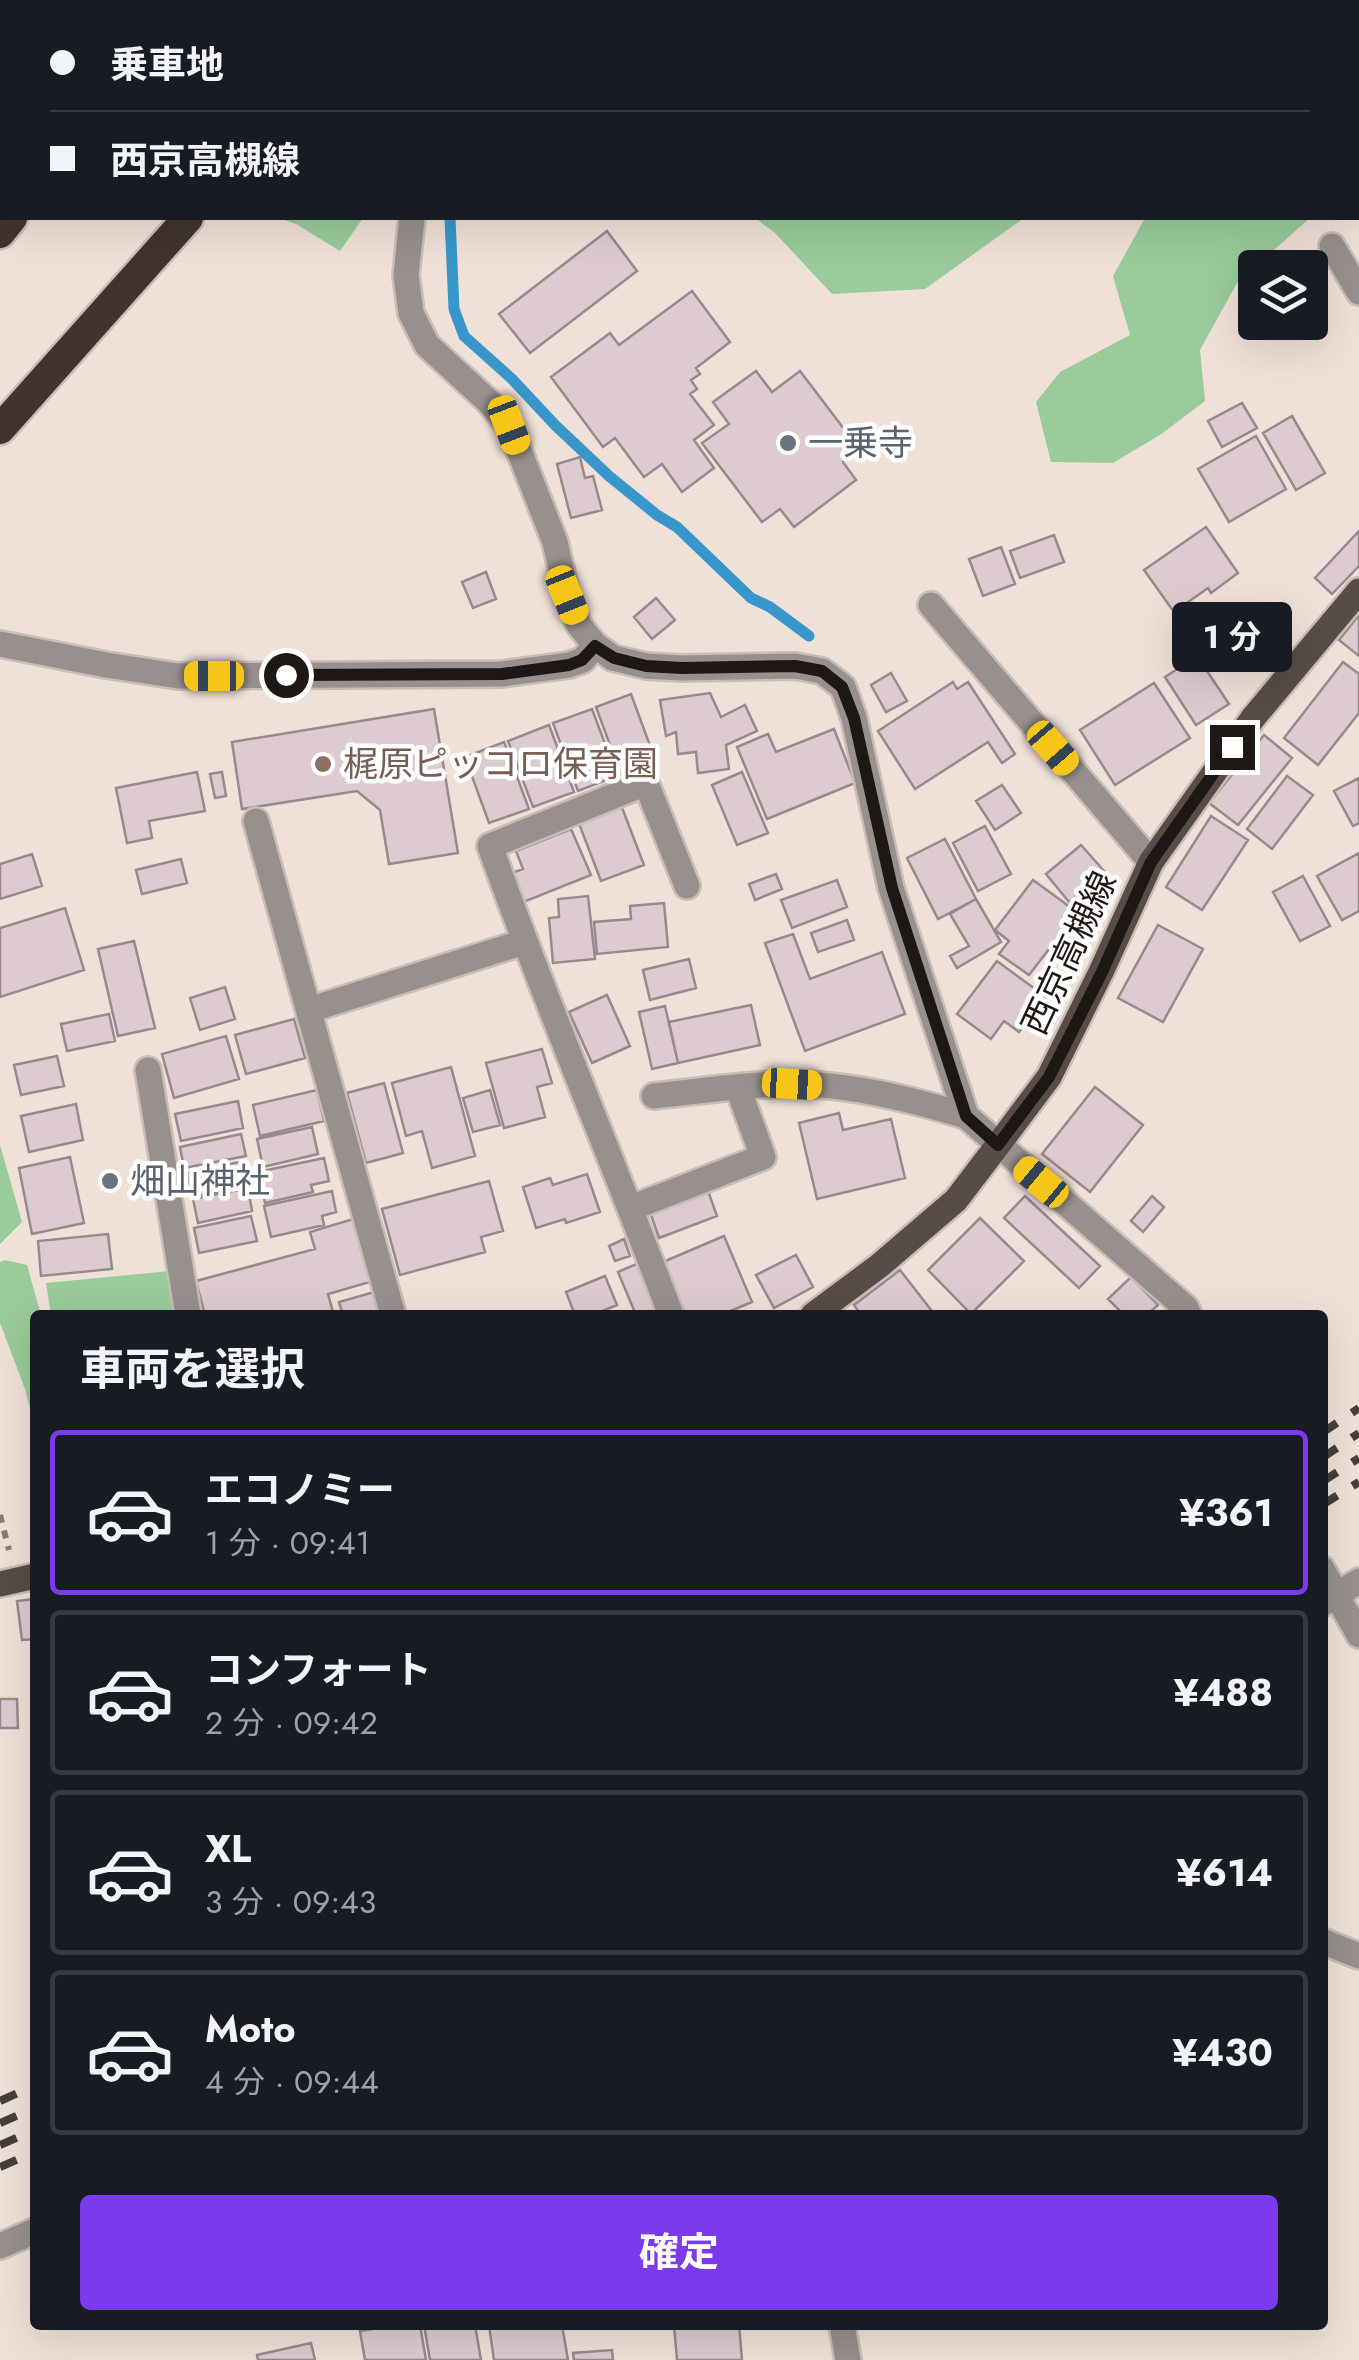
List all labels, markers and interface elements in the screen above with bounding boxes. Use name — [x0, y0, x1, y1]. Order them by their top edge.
text: 乗車地 — [110, 37, 224, 92]
text: 西京高槻線 — [110, 133, 300, 188]
map controls — [1238, 250, 1328, 340]
button: layers — [1238, 250, 1328, 340]
car — [484, 392, 534, 458]
place label: 一乗寺 — [808, 418, 913, 468]
marker: 一乗寺 — [777, 432, 799, 454]
car — [542, 562, 592, 628]
callout: 1 分 — [1172, 602, 1292, 672]
text: 1 分 — [1203, 614, 1261, 660]
route start — [264, 653, 309, 698]
car — [184, 661, 244, 691]
car — [1022, 716, 1084, 780]
route end — [1210, 725, 1255, 770]
place label: 梶原ピッコロ保育園 — [343, 739, 658, 789]
marker: 梶原ピッコロ保育園 — [312, 753, 334, 775]
street label: 西京高槻線 — [1009, 863, 1129, 1043]
car — [761, 1067, 823, 1101]
car — [1008, 1151, 1074, 1213]
place label: 畑山神社 — [130, 1156, 270, 1206]
marker: 畑山神社 — [99, 1170, 121, 1192]
text: 車両を選択 — [80, 1337, 305, 1402]
text: エコノミー — [205, 1462, 395, 1517]
icon: car — [85, 1468, 175, 1558]
text: ¥361 — [1179, 1485, 1273, 1540]
text: 1 分 · 09:41 — [205, 1520, 370, 1566]
text: コンフォート — [205, 1642, 432, 1697]
icon: car — [85, 1648, 175, 1738]
text: ¥488 — [1173, 1665, 1273, 1720]
text: 2 分 · 09:42 — [205, 1700, 378, 1746]
text: XL — [205, 1821, 251, 1876]
icon: car — [85, 1828, 175, 1918]
text: ¥614 — [1176, 1845, 1273, 1900]
text: 3 分 · 09:43 — [205, 1879, 376, 1925]
text: Moto — [205, 2001, 296, 2056]
icon: car — [85, 2008, 175, 2098]
text: ¥430 — [1172, 2025, 1273, 2080]
text: 4 分 · 09:44 — [205, 2059, 379, 2105]
button: 確定 — [80, 2195, 1278, 2310]

